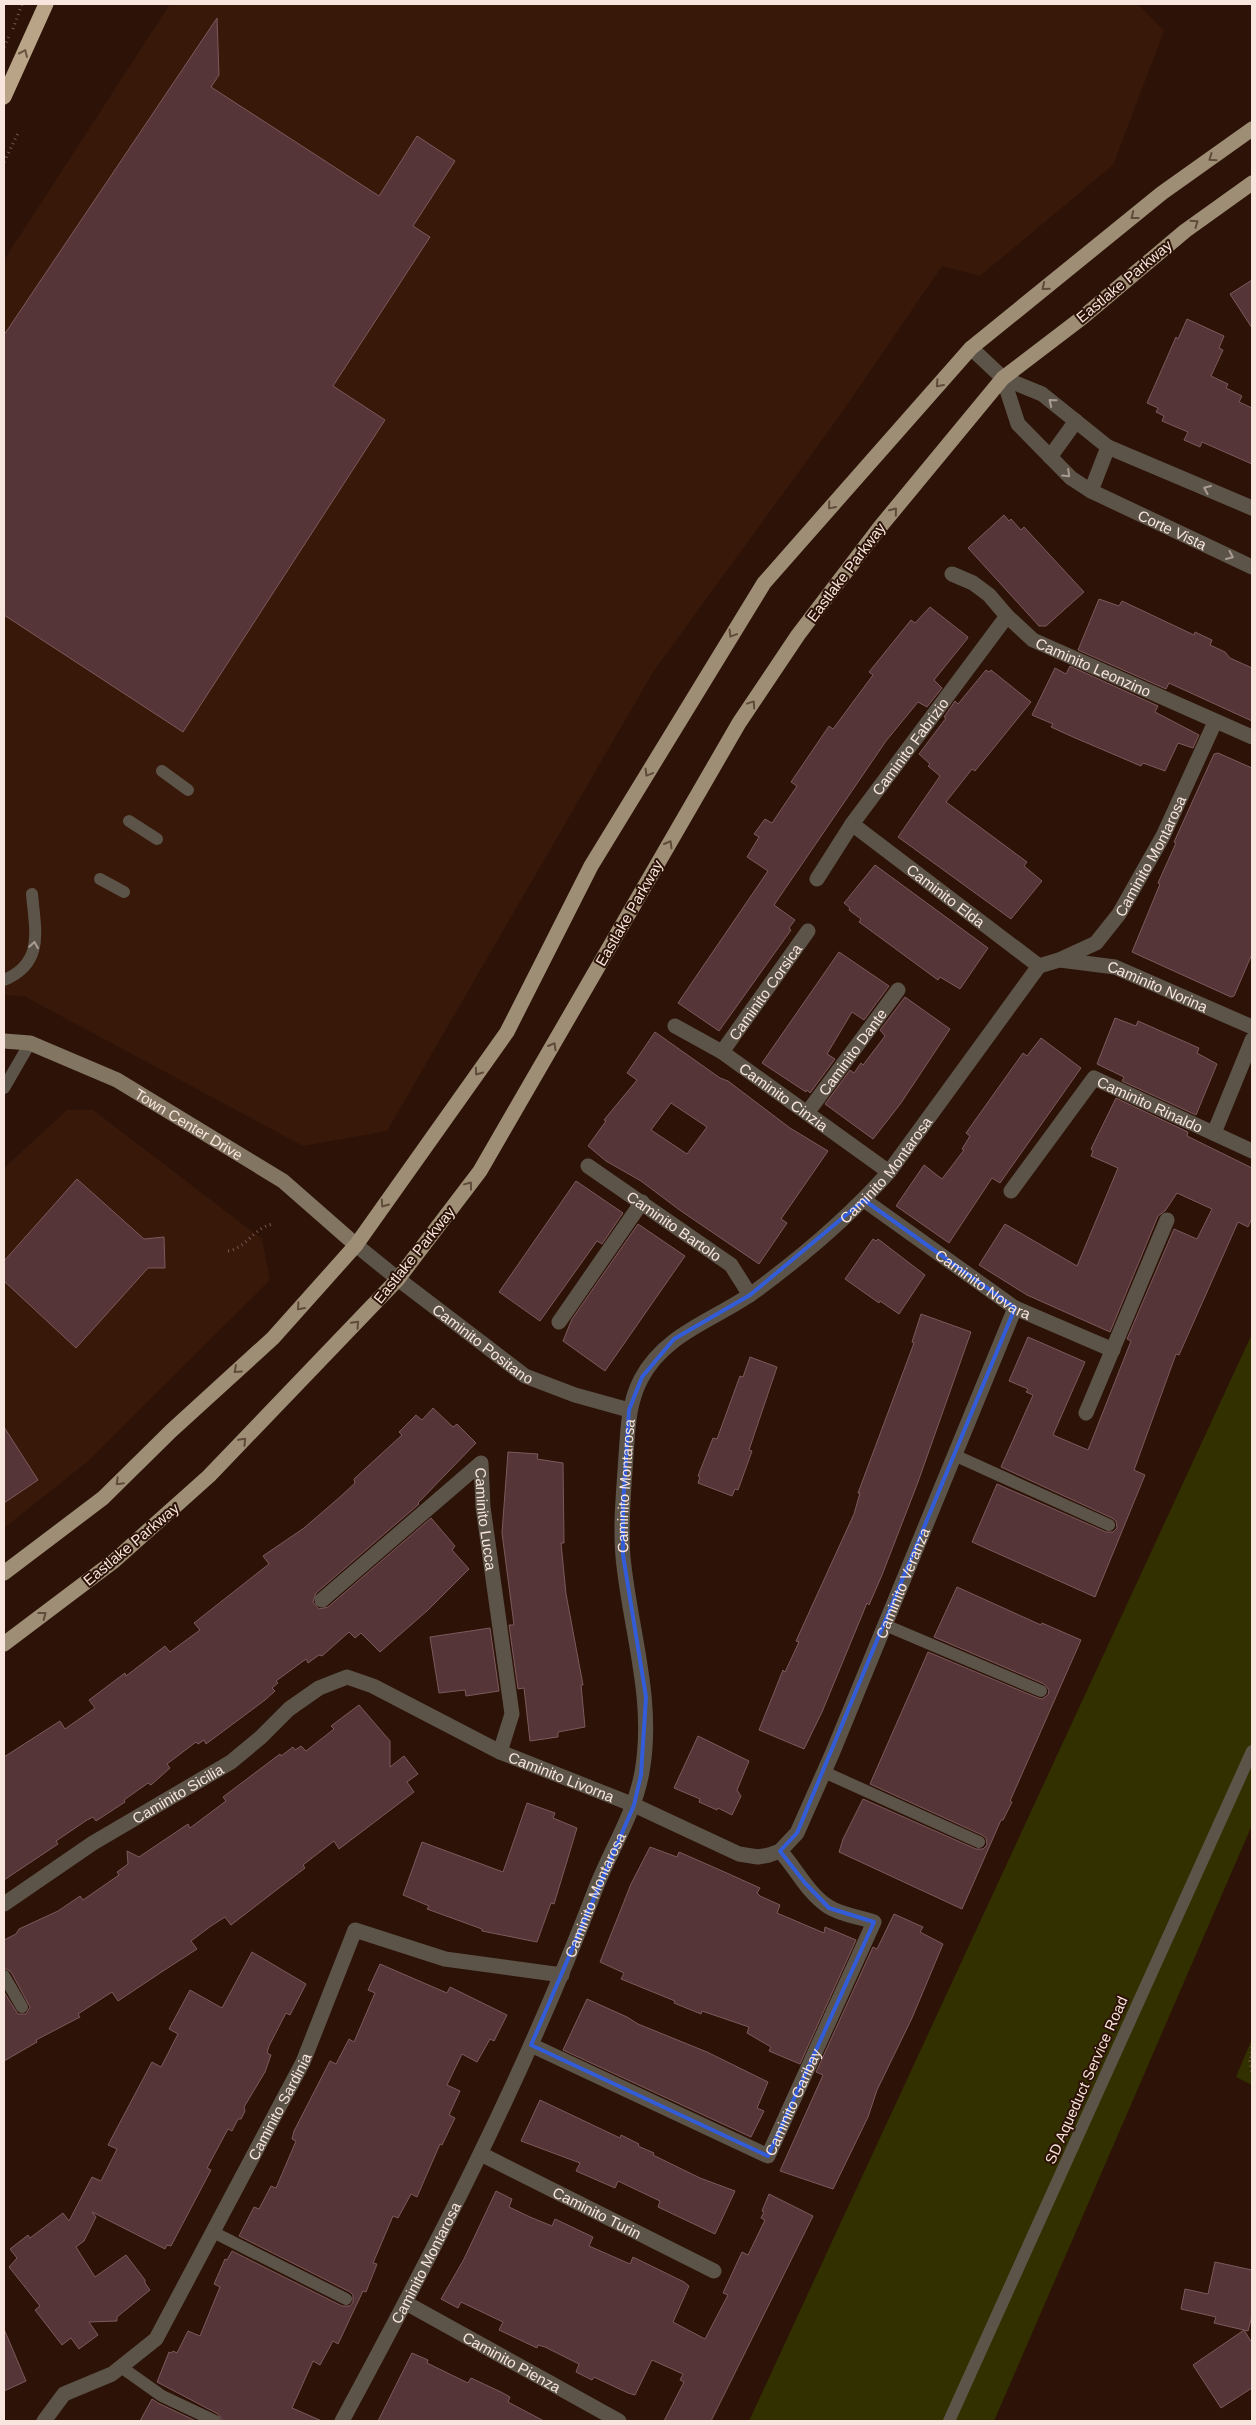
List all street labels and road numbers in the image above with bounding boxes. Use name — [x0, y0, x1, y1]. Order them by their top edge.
street label: Eastlake Parkway — [1073, 236, 1176, 326]
street label: Corte Vista — [1135, 506, 1210, 553]
street label: Eastlake Parkway — [803, 519, 889, 625]
street label: Caminito Leonzino — [1033, 634, 1154, 700]
street label: Caminito Fabrizio — [868, 694, 952, 798]
street label: Caminito Montarosa — [1111, 792, 1189, 919]
street label: Eastlake Parkway — [592, 857, 666, 969]
street label: Caminito Elda — [904, 860, 989, 931]
street label: Caminito Corsica — [725, 940, 805, 1043]
street label: Caminito Norina — [1107, 958, 1211, 1015]
street label: Caminito Dante — [815, 1005, 890, 1099]
street label: Caminito Cinzia — [736, 1059, 832, 1134]
street label: Caminito Rinaldo — [1095, 1072, 1206, 1136]
street label: Town Center Drive — [132, 1085, 246, 1163]
street label: Caminito Montarosa — [836, 1113, 935, 1227]
street label: Caminito Bartolo — [624, 1187, 725, 1264]
street label: Eastlake Parkway — [370, 1203, 458, 1307]
street label: Caminito Novara — [932, 1246, 1034, 1322]
street label: Caminito Positano — [429, 1300, 536, 1387]
street label: Caminito Montarosa — [613, 1417, 638, 1553]
street label: Caminito Lucca — [473, 1467, 500, 1572]
street label: Eastlake Parkway — [80, 1499, 183, 1589]
street label: Caminito Veranza — [872, 1524, 933, 1641]
street label: Caminito Livorna — [506, 1748, 618, 1805]
street label: Caminito Sicilia — [129, 1760, 227, 1827]
street label: Caminito Montarosa — [561, 1829, 629, 1960]
street label: SD Aqueduct Service Road — [1041, 1994, 1131, 2166]
street label: Caminito Garibay — [761, 2045, 824, 2158]
street label: Caminito Sardinia — [244, 2050, 314, 2163]
street label: Caminito Turin — [550, 2183, 644, 2242]
street label: Caminito Montarosa — [387, 2198, 464, 2326]
street label: Caminito Pienza — [460, 2328, 564, 2396]

